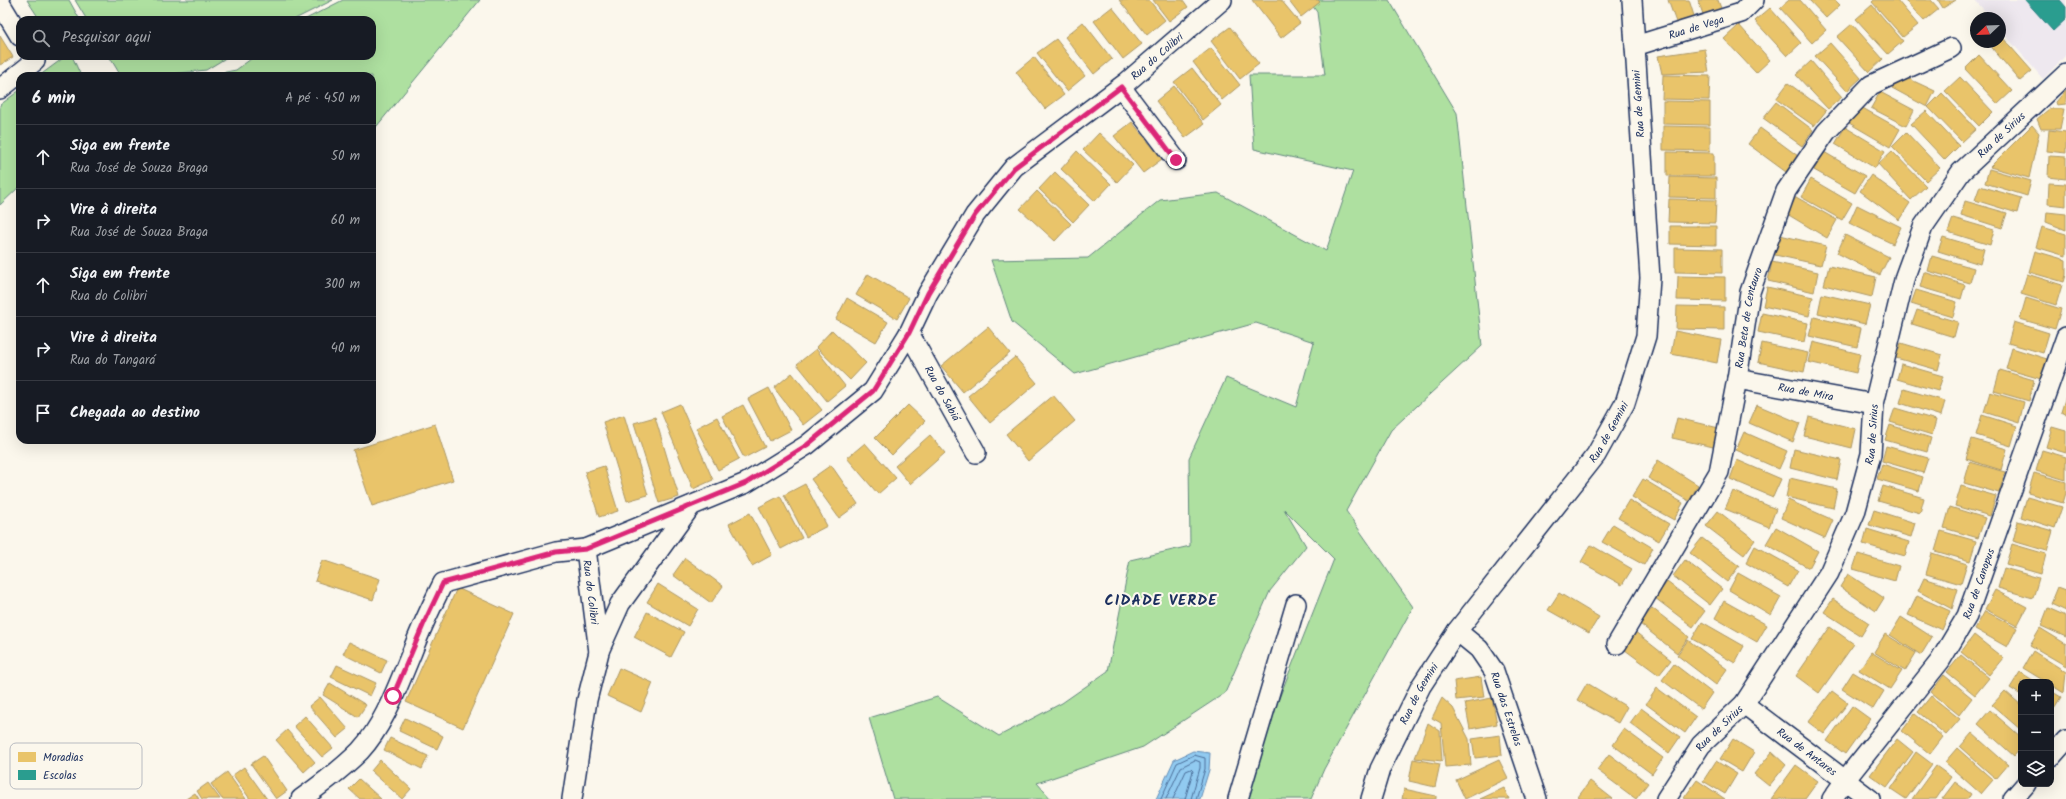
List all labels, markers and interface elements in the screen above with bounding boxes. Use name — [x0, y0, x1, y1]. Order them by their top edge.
street label: Rua de Vega — [1666, 11, 1726, 45]
north arrow — [1970, 12, 2006, 48]
search box — [16, 16, 376, 60]
text: Pesquisar aqui — [62, 26, 151, 50]
icon: search — [30, 27, 52, 49]
street label: Rua do Colibri — [1127, 29, 1188, 85]
street label: Rua de Gemini — [1628, 69, 1650, 138]
text: 6 min — [32, 85, 76, 112]
text: A pé · 450 m — [285, 88, 360, 109]
street label: Rua de Sirius — [1973, 108, 2030, 163]
text: Siga em frente — [70, 134, 170, 158]
icon: ahead — [32, 146, 54, 168]
text: 50 m — [331, 146, 360, 167]
route end — [1167, 151, 1185, 169]
text: Rua José de Souza Braga — [70, 158, 208, 179]
text: Vire à direita — [70, 198, 157, 222]
icon: right — [32, 210, 54, 232]
text: 60 m — [331, 210, 360, 231]
text: Rua José de Souza Braga — [70, 222, 208, 243]
text: Siga em frente — [70, 262, 170, 286]
street label: Rua Beta de Centauro — [1731, 265, 1768, 370]
icon: ahead — [32, 274, 54, 296]
text: 300 m — [324, 274, 360, 295]
text: Rua do Colibri — [70, 286, 147, 307]
text: Vire à direita — [70, 326, 157, 350]
icon: right — [32, 338, 54, 360]
text: 40 m — [331, 338, 360, 359]
text: Rua do Tangará — [70, 350, 155, 371]
street label: Rua do Sabiá — [919, 363, 965, 426]
street label: Rua de Mira — [1776, 379, 1835, 406]
street label: Rua de Gemini — [1585, 398, 1634, 467]
text: Chegada ao destino — [70, 401, 200, 425]
icon: arrive — [32, 402, 54, 424]
street label: Rua de Sirius — [1860, 403, 1884, 467]
street label: Rua de Canopus — [1959, 546, 2000, 622]
street label: Rua do Colibri — [577, 559, 603, 626]
district label: CIDADE VERDE — [1105, 589, 1217, 613]
street label: Rua de Gemini — [1395, 660, 1444, 728]
street label: Rua das Estrelas — [1485, 670, 1527, 749]
map controls — [2018, 679, 2054, 787]
button: + — [2018, 679, 2054, 715]
route start — [384, 687, 402, 705]
street label: Rua de Sirius — [1691, 701, 1748, 755]
button: − — [2018, 715, 2054, 751]
street label: Rua de Antares — [1773, 724, 1841, 781]
legend — [10, 743, 142, 789]
text: Moradias — [43, 749, 84, 767]
button: layers — [2018, 751, 2054, 787]
text: Escolas — [43, 767, 77, 785]

